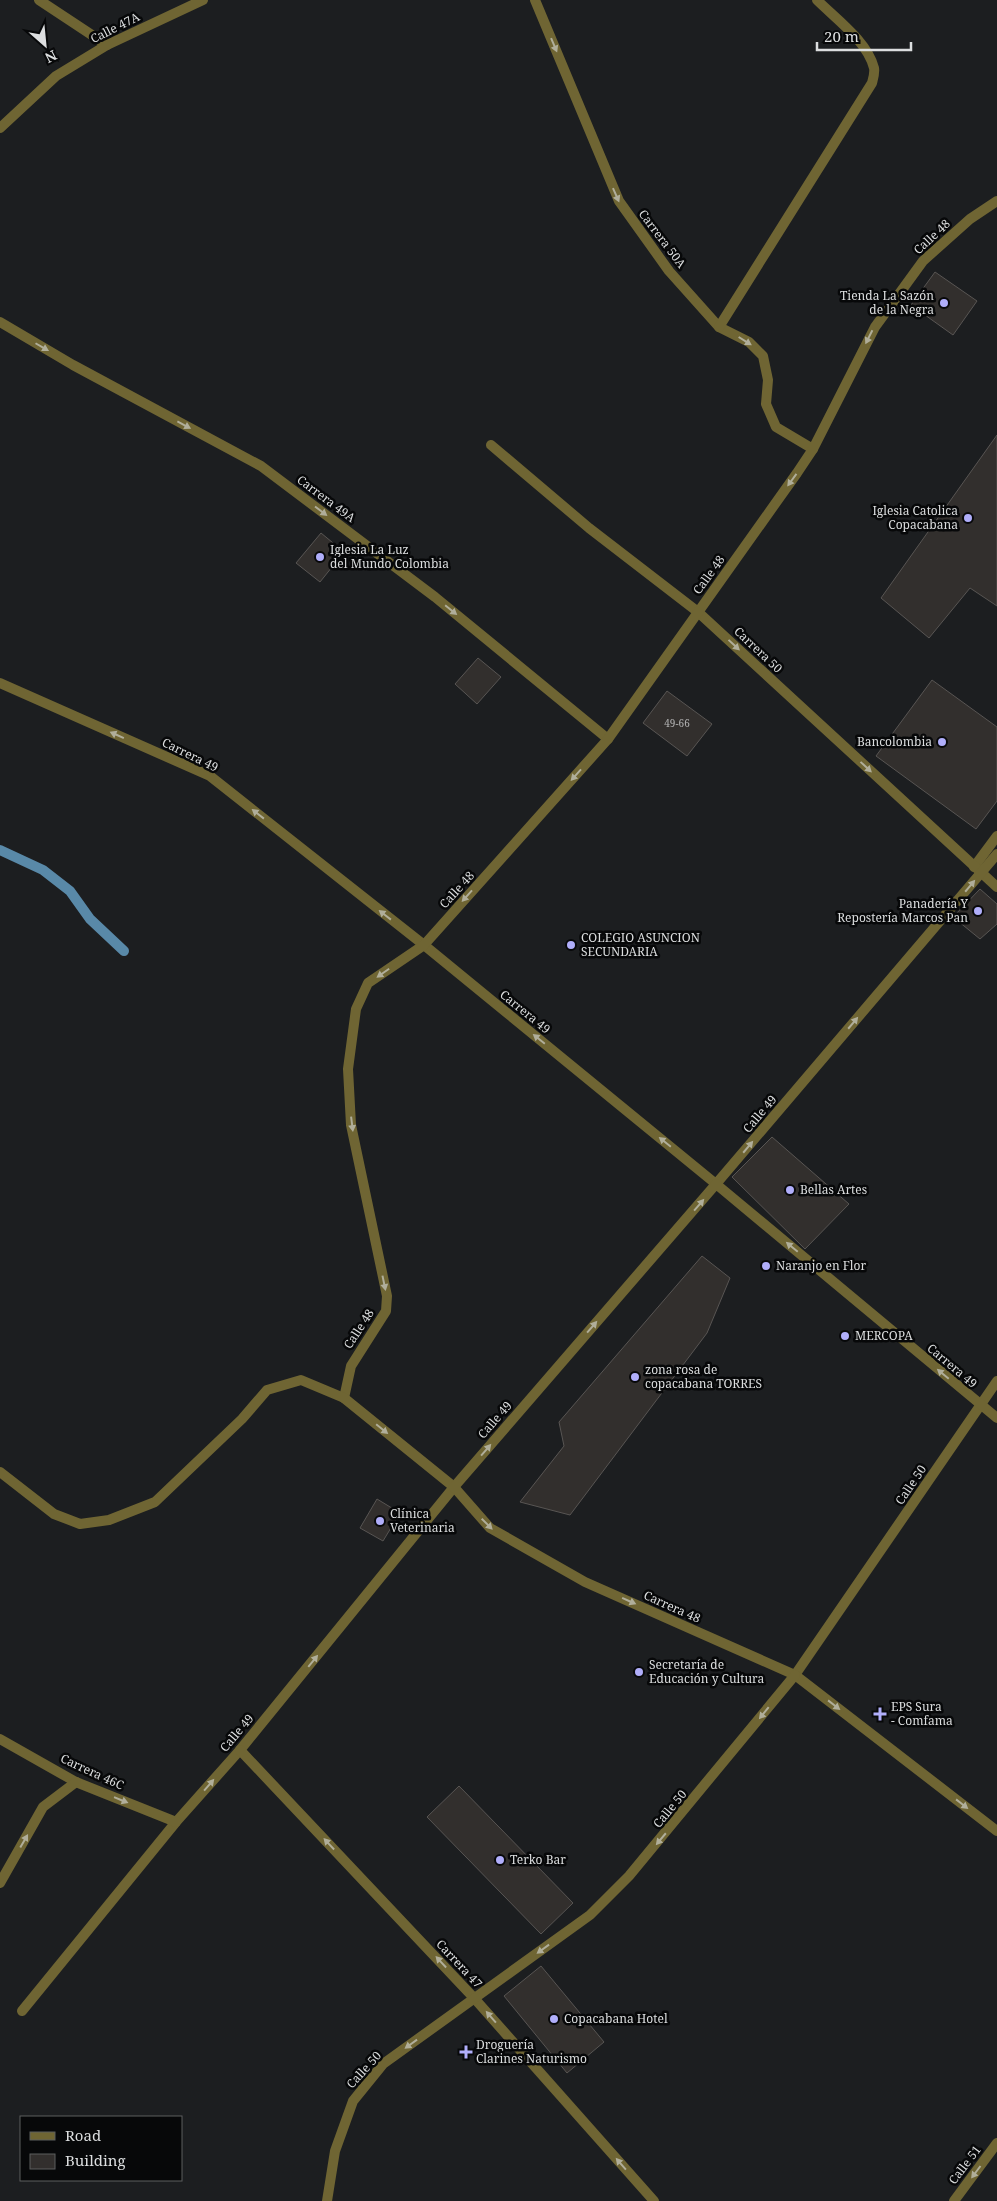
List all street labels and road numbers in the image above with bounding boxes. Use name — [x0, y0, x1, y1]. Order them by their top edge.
street label: Calle 47A — [87, 8, 143, 47]
street label: Carrera 50A — [635, 206, 690, 272]
street label: Calle 48 — [910, 215, 954, 258]
street label: Carrera 49A — [294, 471, 359, 526]
street label: Calle 48 — [689, 551, 729, 598]
street label: Carrera 50 — [730, 623, 786, 677]
street label: Carrera 49 — [159, 734, 221, 775]
street label: Calle 48 — [435, 867, 478, 912]
street label: Carrera 49 — [496, 986, 554, 1037]
street label: Calle 49 — [739, 1091, 780, 1136]
street label: Calle 48 — [339, 1305, 378, 1352]
street label: Carrera 49 — [924, 1340, 981, 1392]
street label: Calle 49 — [474, 1397, 516, 1442]
street label: Calle 50 — [891, 1461, 930, 1508]
street label: Carrera 48 — [641, 1586, 704, 1627]
street label: Calle 49 — [216, 1710, 257, 1755]
street label: Carrera 46C — [58, 1749, 127, 1794]
street label: Calle 50 — [649, 1786, 690, 1831]
street label: Carrera 47 — [432, 1936, 486, 1992]
street label: Calle 50 — [342, 2047, 385, 2092]
street label: Calle 51 — [944, 2142, 985, 2188]

